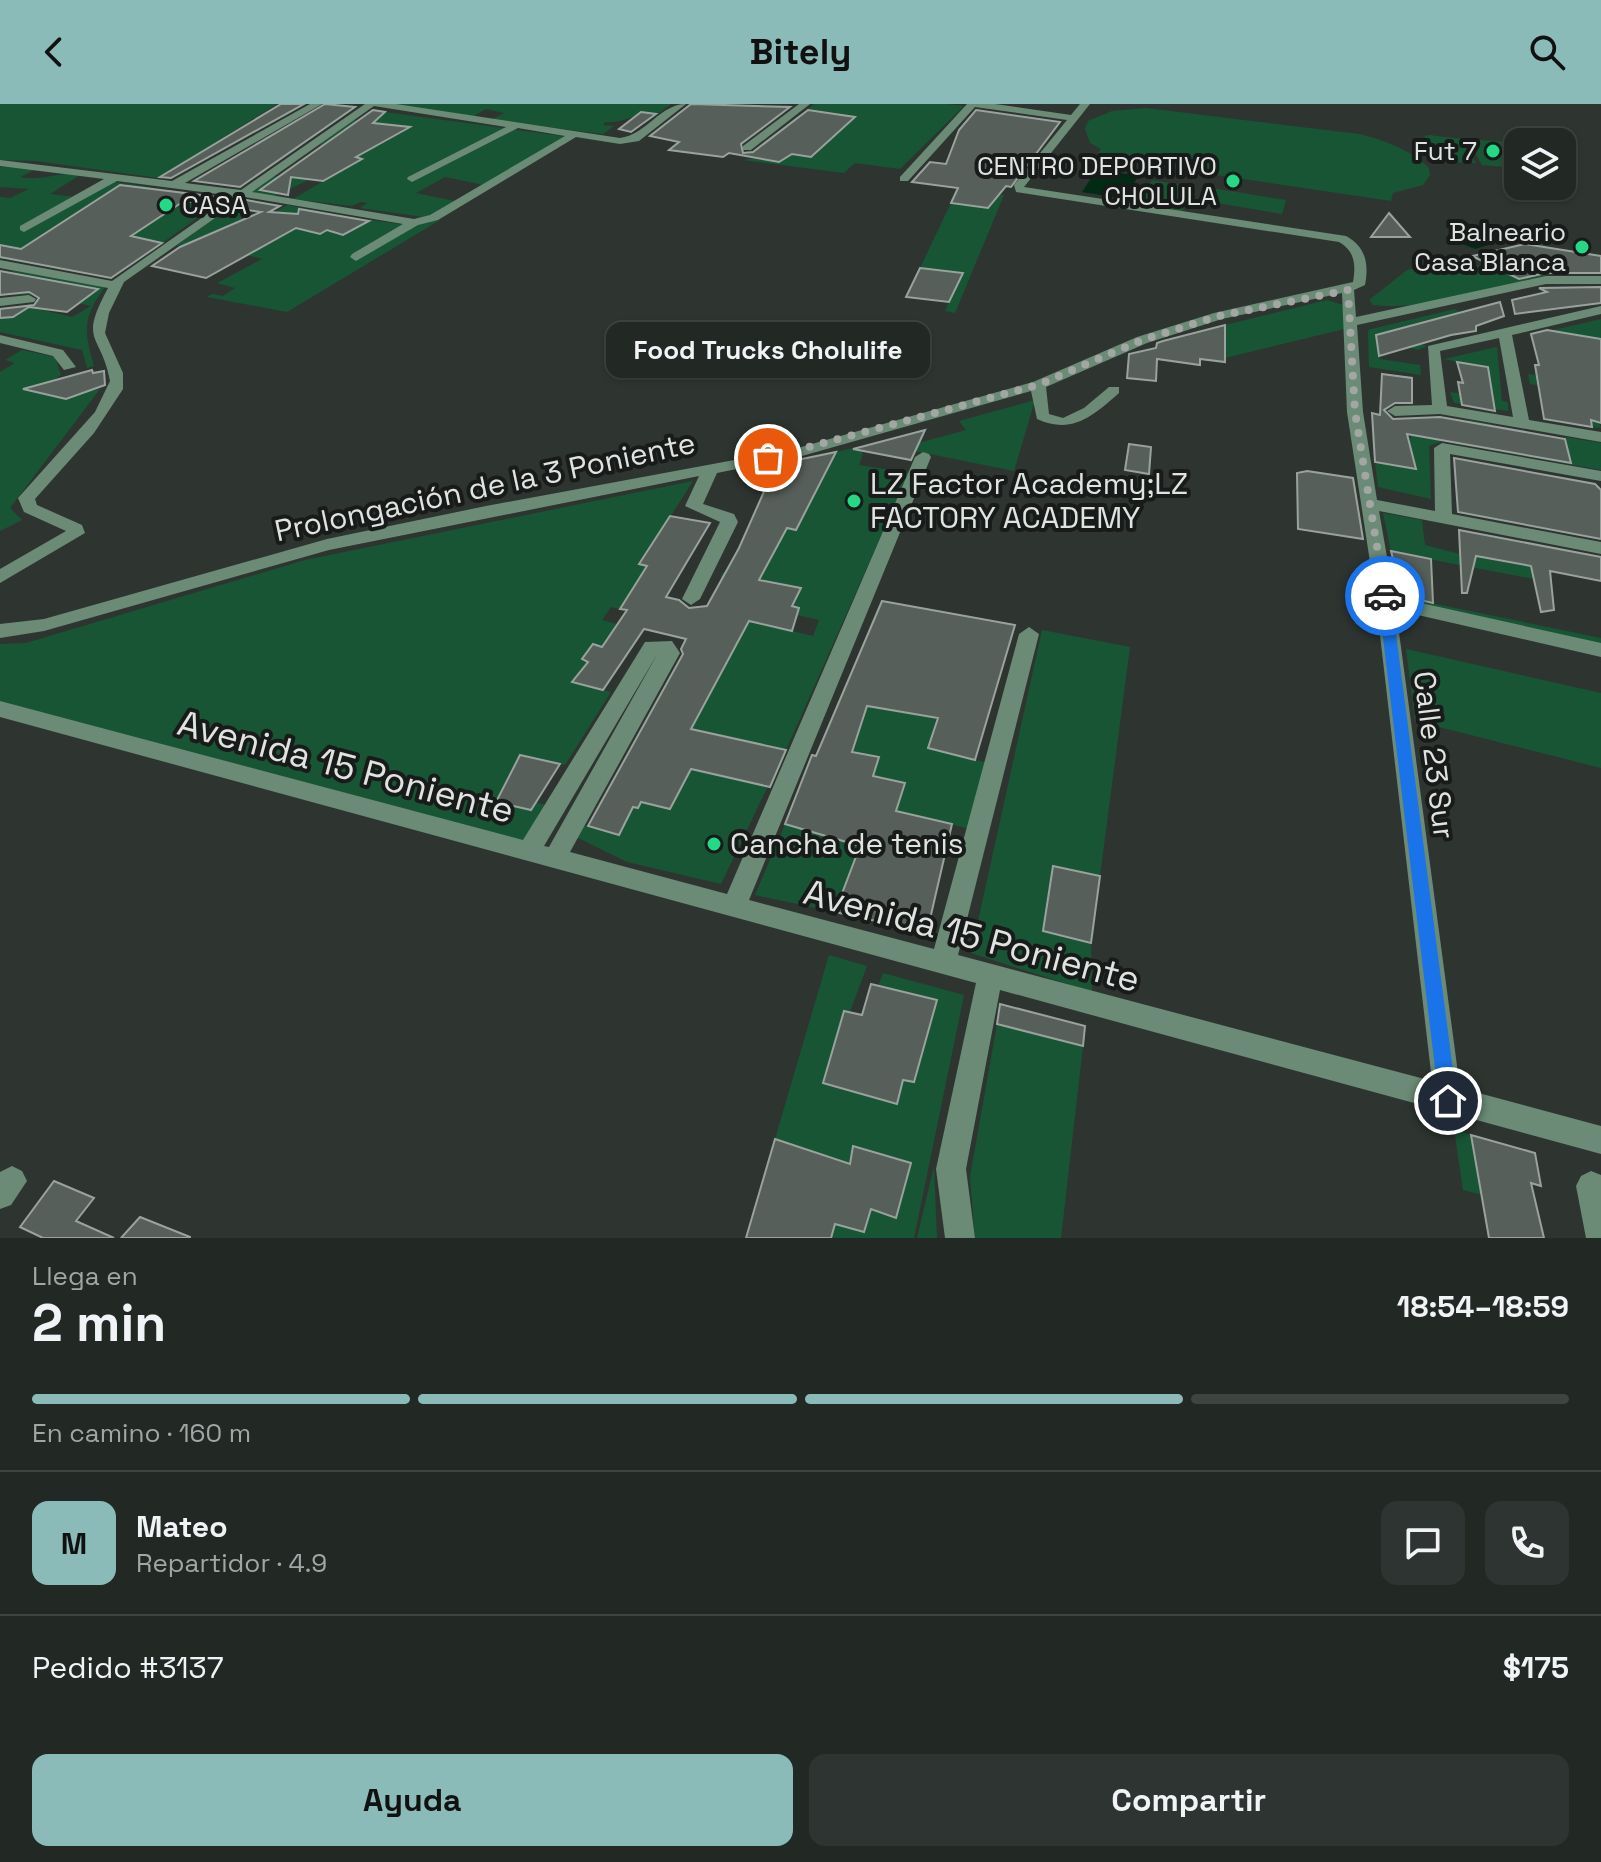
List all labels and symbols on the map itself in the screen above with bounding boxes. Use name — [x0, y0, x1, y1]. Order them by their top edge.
place label: Fut 7 — [1414, 134, 1477, 168]
marker: Fut 7 — [1484, 142, 1502, 160]
place label: CENTRO DEPORTIVO CHOLULA — [977, 149, 1217, 213]
marker: CENTRO DEPORTIVO CHOLULA — [1224, 172, 1242, 190]
place label: CASA — [182, 188, 247, 222]
marker: CASA — [157, 196, 175, 214]
place label: Balneario Casa Blanca — [1414, 215, 1566, 279]
marker: Balneario Casa Blanca — [1573, 238, 1591, 256]
callout: Food Trucks Cholulife — [606, 322, 930, 378]
street label: Prolongación de la 3 Poniente — [271, 423, 699, 550]
pin — [734, 424, 802, 492]
place label: LZ Factor Academy;LZ FACTORY ACADEMY — [870, 464, 1188, 537]
marker: LZ Factor Academy;LZ FACTORY ACADEMY — [845, 492, 863, 510]
courier — [1345, 556, 1425, 636]
street label: Calle 23 Sur — [1405, 669, 1464, 841]
street label: Avenida 15 Poniente — [173, 700, 519, 834]
place label: Cancha de tenis — [730, 824, 964, 863]
marker: Cancha de tenis — [705, 835, 723, 853]
street label: Avenida 15 Poniente — [799, 869, 1145, 1003]
pin — [1414, 1067, 1482, 1135]

